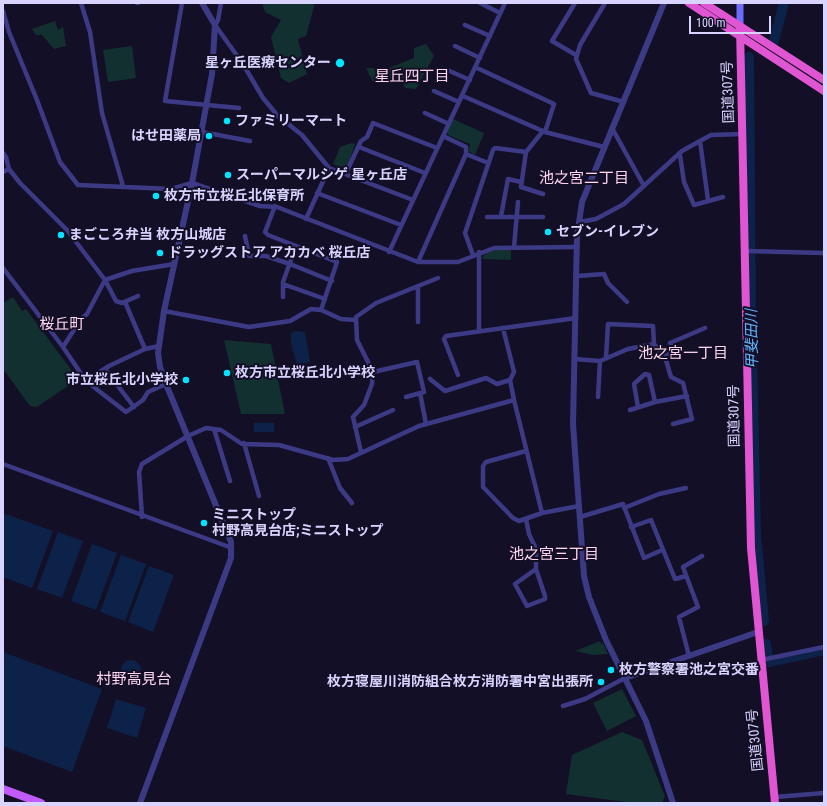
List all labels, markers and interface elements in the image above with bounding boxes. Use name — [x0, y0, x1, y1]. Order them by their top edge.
scale bar — [691, 8, 773, 34]
text: 100 m — [696, 16, 726, 30]
place label: 星ヶ丘医療センター — [205, 55, 331, 71]
marker: 星ヶ丘医療センター — [334, 57, 346, 69]
street label: 国道307号 — [720, 60, 738, 124]
district label: 星丘四丁目 — [375, 68, 449, 86]
place label: ファミリーマート — [235, 113, 347, 129]
marker: ファミリーマート — [222, 116, 232, 126]
place label: はせ田薬局 — [131, 128, 201, 144]
marker: はせ田薬局 — [204, 131, 214, 141]
place label: スーパーマルシゲ 星ヶ丘店 — [236, 167, 407, 183]
marker: スーパーマルシゲ 星ヶ丘店 — [223, 170, 233, 180]
district label: 池之宮二丁目 — [539, 170, 629, 188]
place label: 枚方市立桜丘北保育所 — [164, 188, 304, 204]
marker: 枚方市立桜丘北保育所 — [151, 191, 161, 201]
place label: セブン-イレブン — [556, 224, 659, 240]
place label: まごころ弁当 枚方山城店 — [69, 227, 226, 243]
marker: セブン-イレブン — [543, 227, 553, 237]
marker: まごころ弁当 枚方山城店 — [56, 230, 66, 240]
place label: ドラッグストア アカカベ 桜丘店 — [168, 245, 370, 261]
marker: ドラッグストア アカカベ 桜丘店 — [155, 248, 165, 258]
water label: 甲斐田川 — [743, 309, 763, 369]
district label: 桜丘町 — [40, 316, 84, 334]
district label: 池之宮一丁目 — [638, 345, 728, 363]
place label: 枚方市立桜丘北小学校 — [235, 365, 375, 381]
marker: 枚方市立桜丘北小学校 — [222, 368, 232, 378]
place label: 市立桜丘北小学校 — [66, 372, 178, 388]
marker: 市立桜丘北小学校 — [181, 375, 191, 385]
street label: 国道307号 — [726, 384, 744, 448]
place label: ミニストップ 村野高見台店;ミニストップ — [212, 507, 384, 540]
marker: ミニストップ 村野高見台店;ミニストップ — [199, 518, 209, 528]
district label: 池之宮三丁目 — [509, 546, 599, 564]
place label: 枚方警察署池之宮交番 — [619, 662, 759, 678]
marker: 枚方警察署池之宮交番 — [606, 665, 616, 675]
district label: 村野高見台 — [97, 671, 171, 689]
place label: 枚方寝屋川消防組合枚方消防署中宮出張所 — [327, 674, 593, 690]
marker: 枚方寝屋川消防組合枚方消防署中宮出張所 — [596, 677, 606, 687]
street label: 国道307号 — [744, 708, 768, 772]

